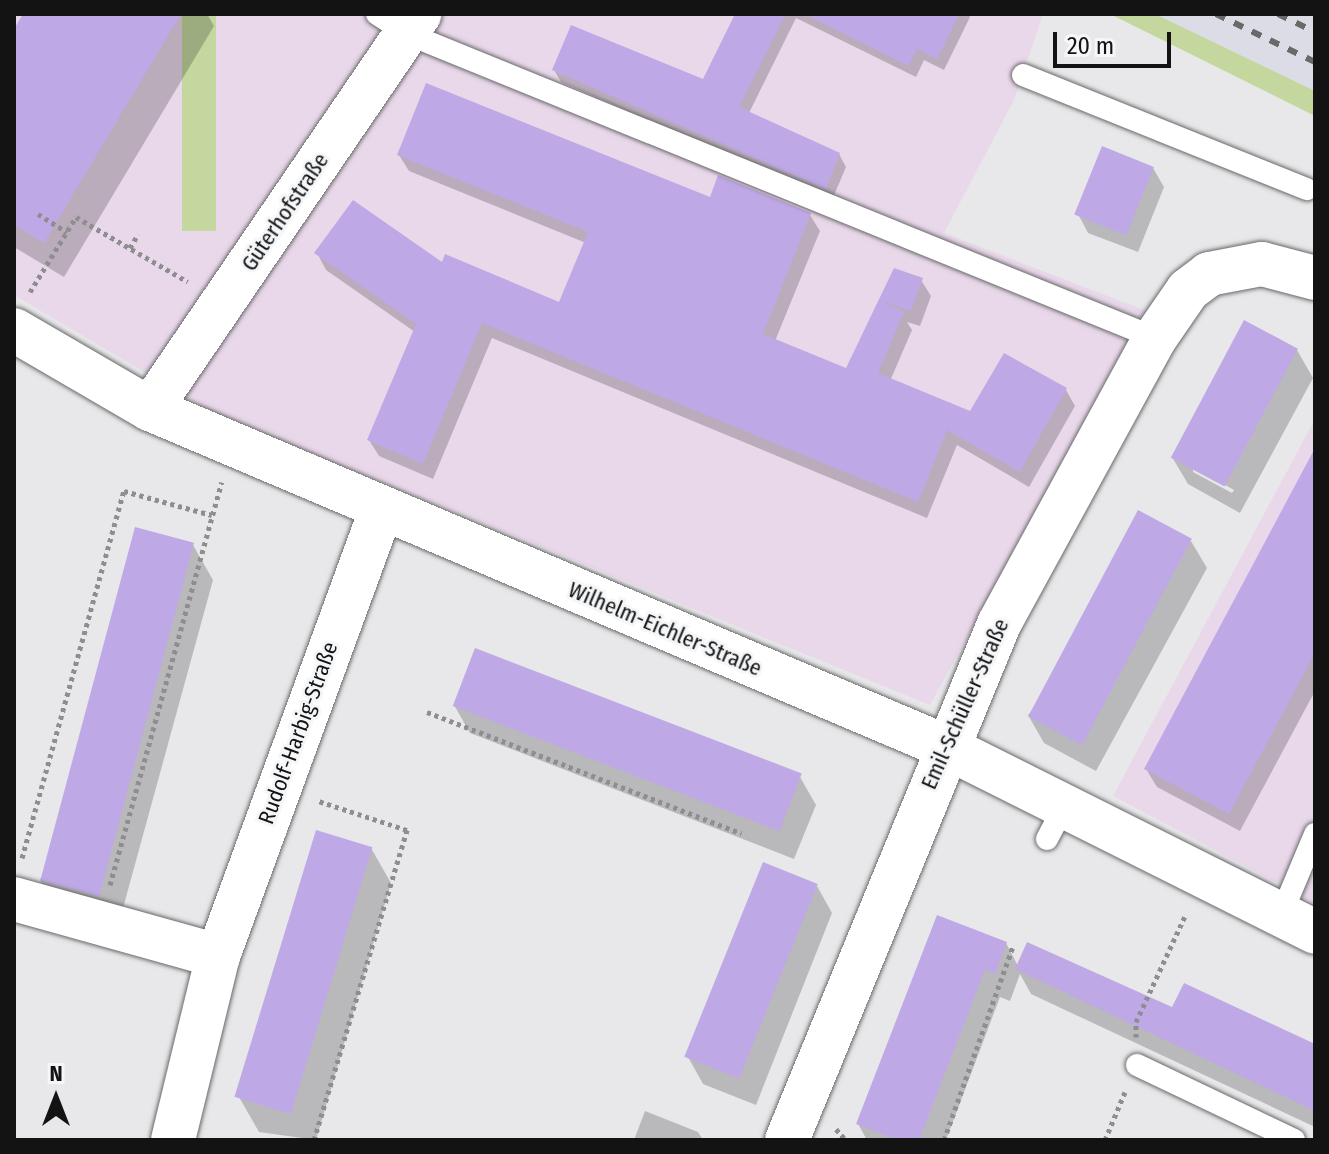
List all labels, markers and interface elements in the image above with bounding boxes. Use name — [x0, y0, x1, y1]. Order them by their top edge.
scale bar — [1057, 16, 1175, 66]
text: 20 m — [1067, 32, 1114, 60]
street label: Güterhofstraße — [236, 148, 334, 276]
street label: Wilhelm-Eichler-Straße — [564, 576, 766, 682]
street label: Emil-Schüller-Straße — [916, 615, 1014, 793]
street label: Rudolf-Harbig-Straße — [253, 638, 343, 828]
north arrow — [16, 1058, 96, 1138]
text: N — [49, 1060, 63, 1087]

